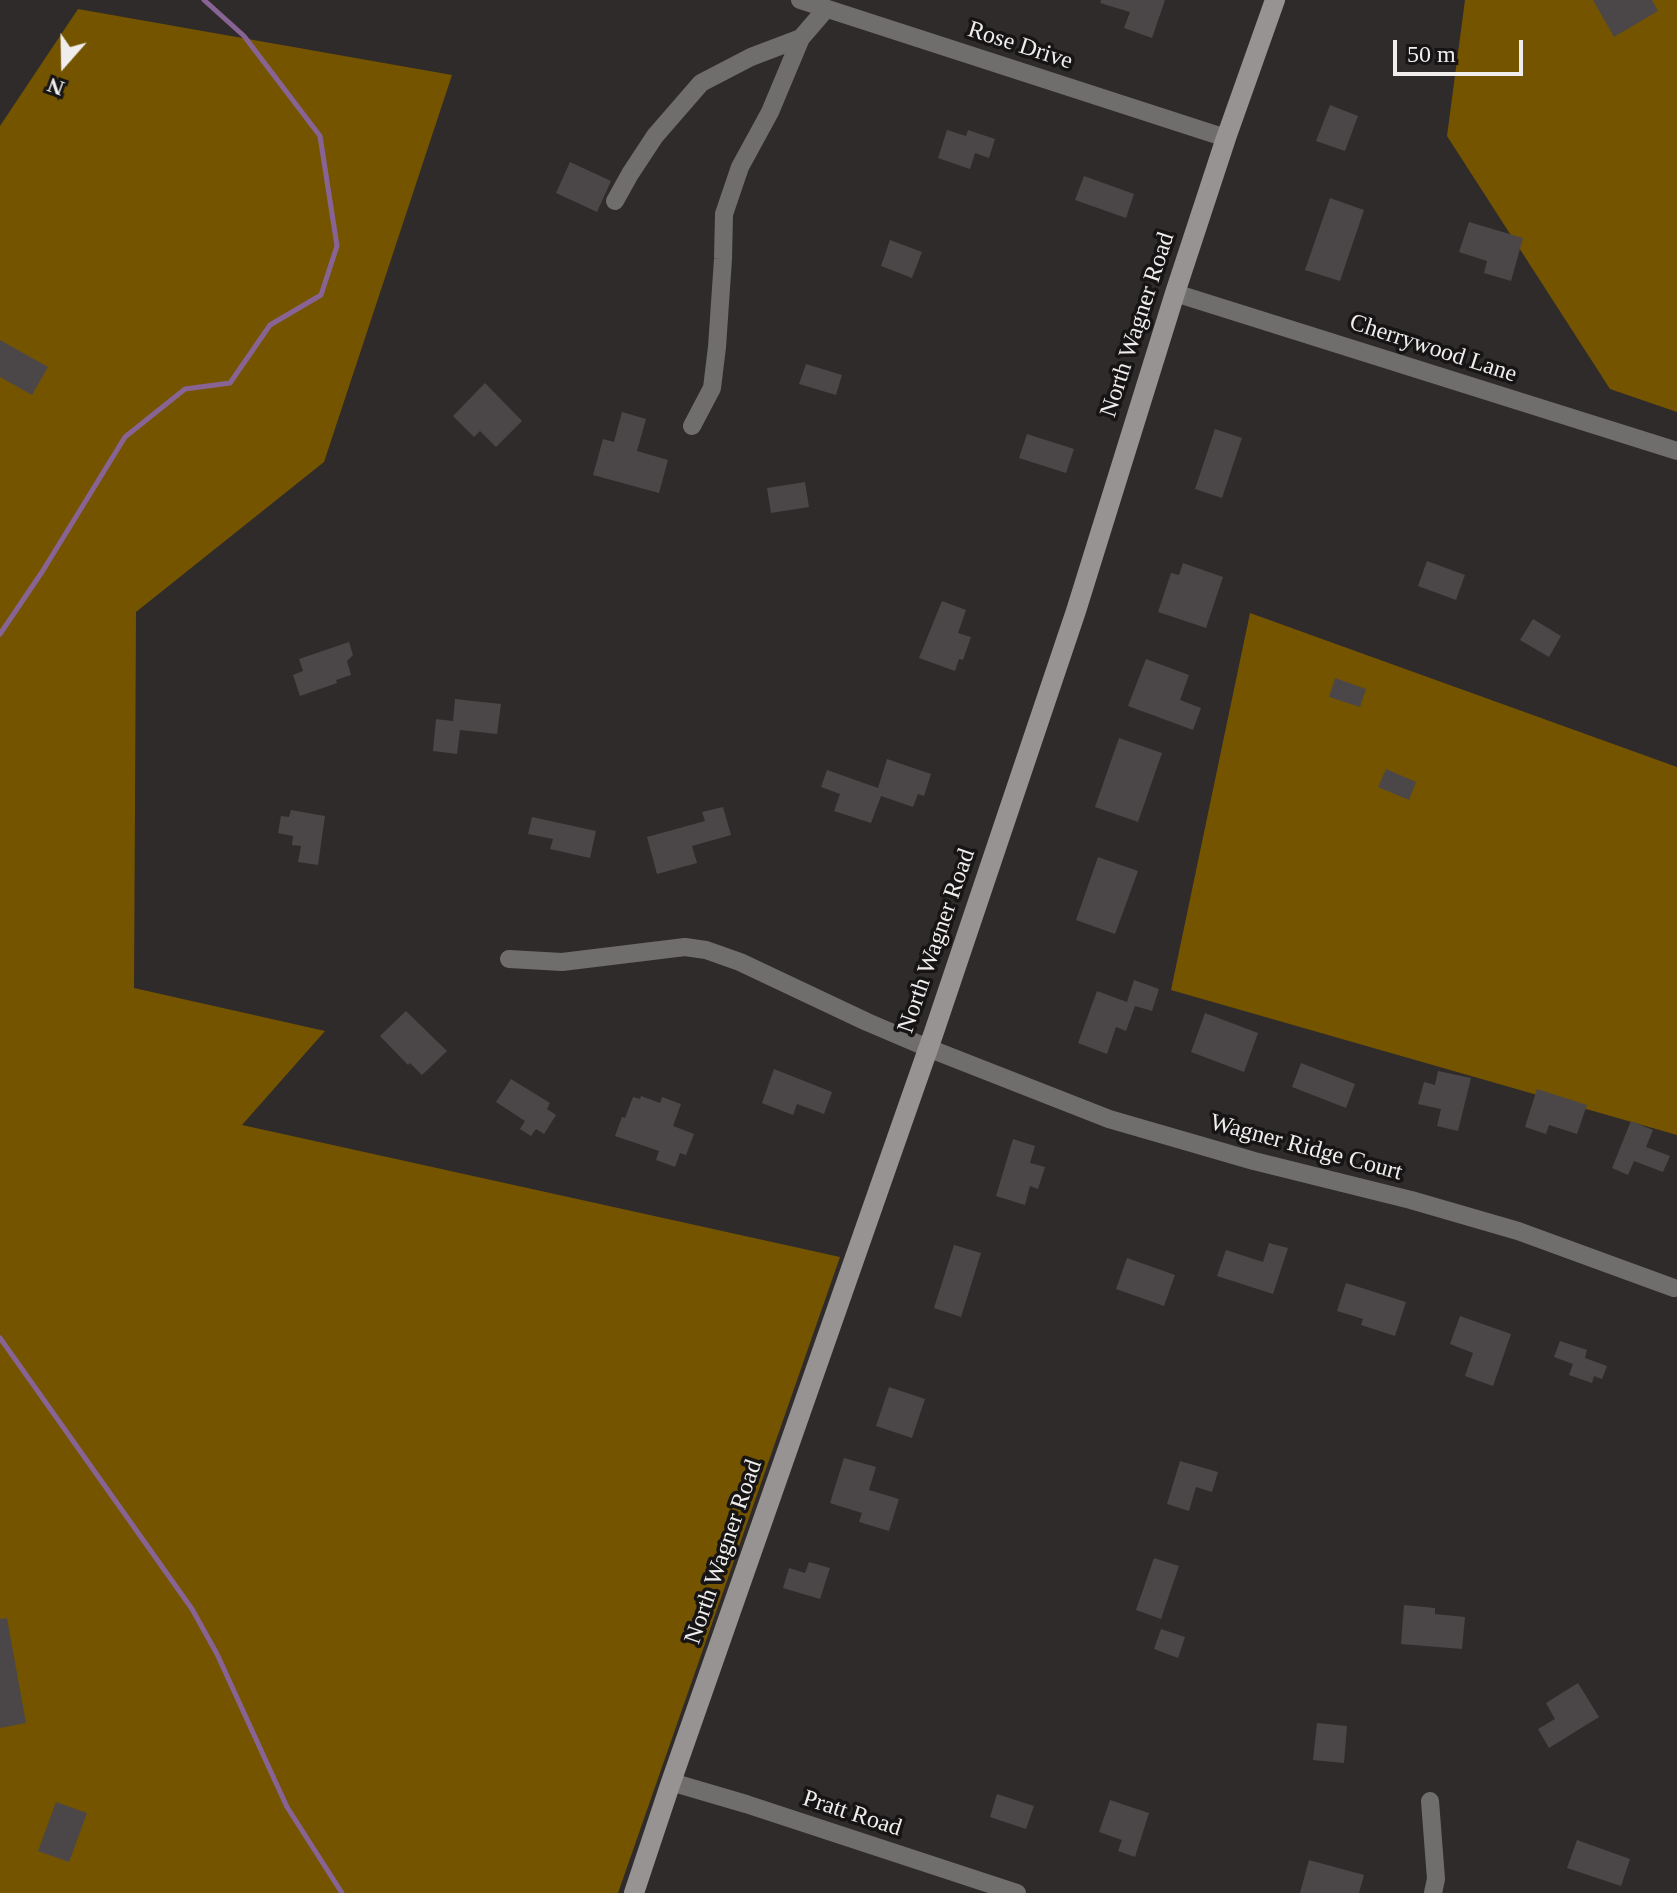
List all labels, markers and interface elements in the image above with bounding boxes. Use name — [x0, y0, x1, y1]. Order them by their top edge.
street label: Rose Drive — [964, 16, 1076, 76]
north arrow — [24, 24, 104, 104]
scale bar — [1397, 24, 1527, 74]
text: 50 m — [1407, 41, 1456, 67]
text: N — [44, 73, 67, 101]
street label: North Wagner Road — [1095, 229, 1181, 421]
street label: Cherrywood Lane — [1346, 308, 1520, 390]
street label: North Wagner Road — [892, 845, 982, 1037]
street label: Wagner Ridge Court — [1207, 1108, 1405, 1188]
street label: North Wagner Road — [679, 1456, 769, 1648]
street label: Pratt Road — [799, 1785, 905, 1843]

